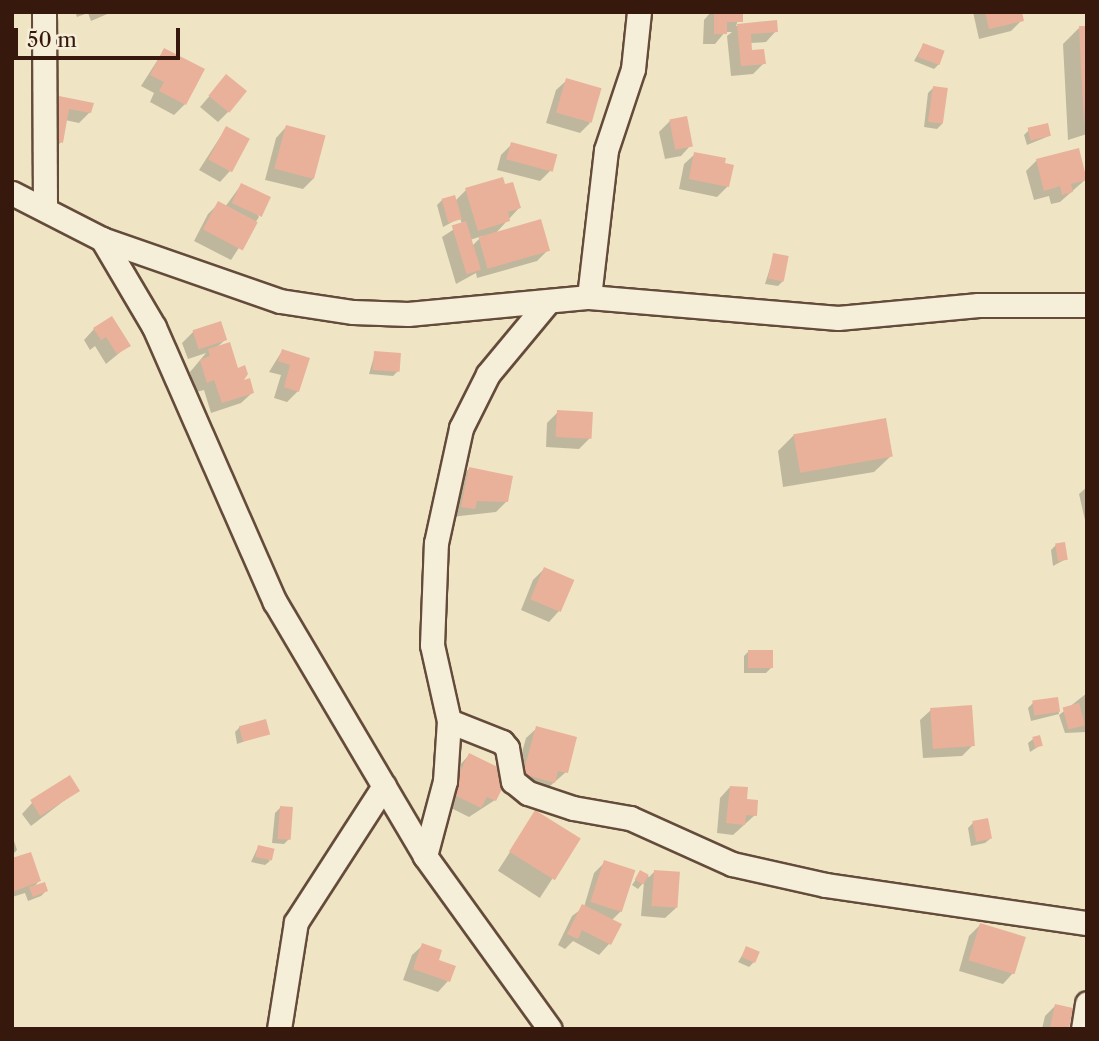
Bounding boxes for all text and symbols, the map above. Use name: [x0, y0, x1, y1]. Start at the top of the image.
scale bar: [18, 14, 184, 58]
text: 50 m: [27, 27, 77, 52]

